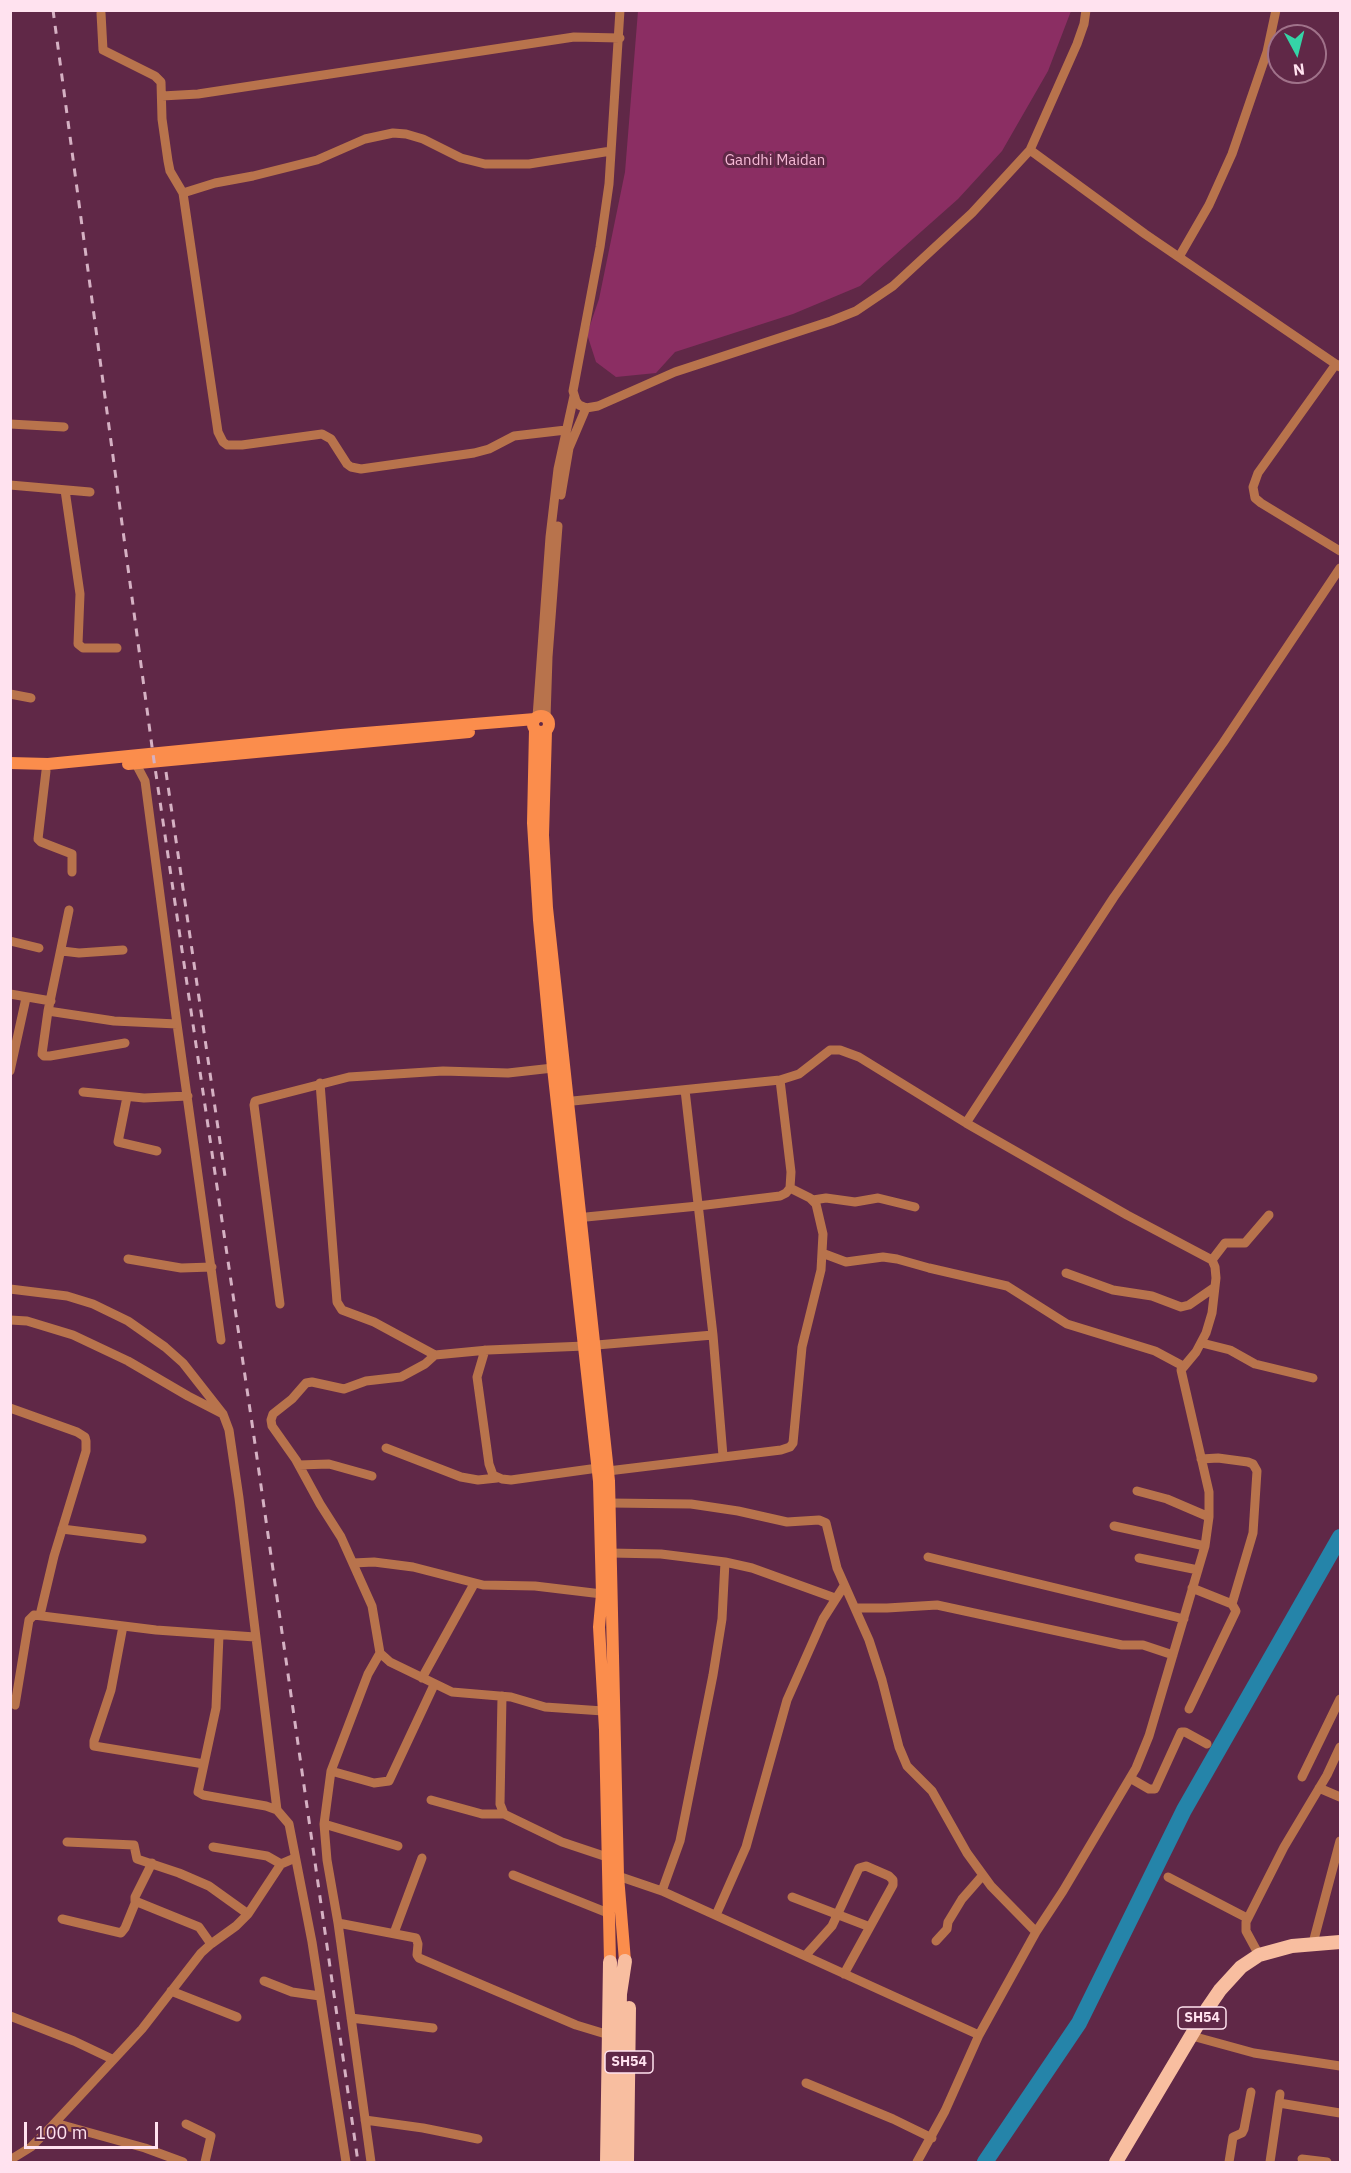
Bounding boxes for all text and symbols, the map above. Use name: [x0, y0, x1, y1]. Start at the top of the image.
north arrow: [1267, 24, 1327, 84]
text: N: [1292, 59, 1306, 81]
park label: Gandhi Maidan: [725, 152, 825, 170]
road number: SH54: [1178, 2007, 1226, 2029]
road number: SH54: [605, 2051, 653, 2073]
scale bar: [27, 2110, 160, 2148]
text: 100 m: [35, 2121, 87, 2144]

